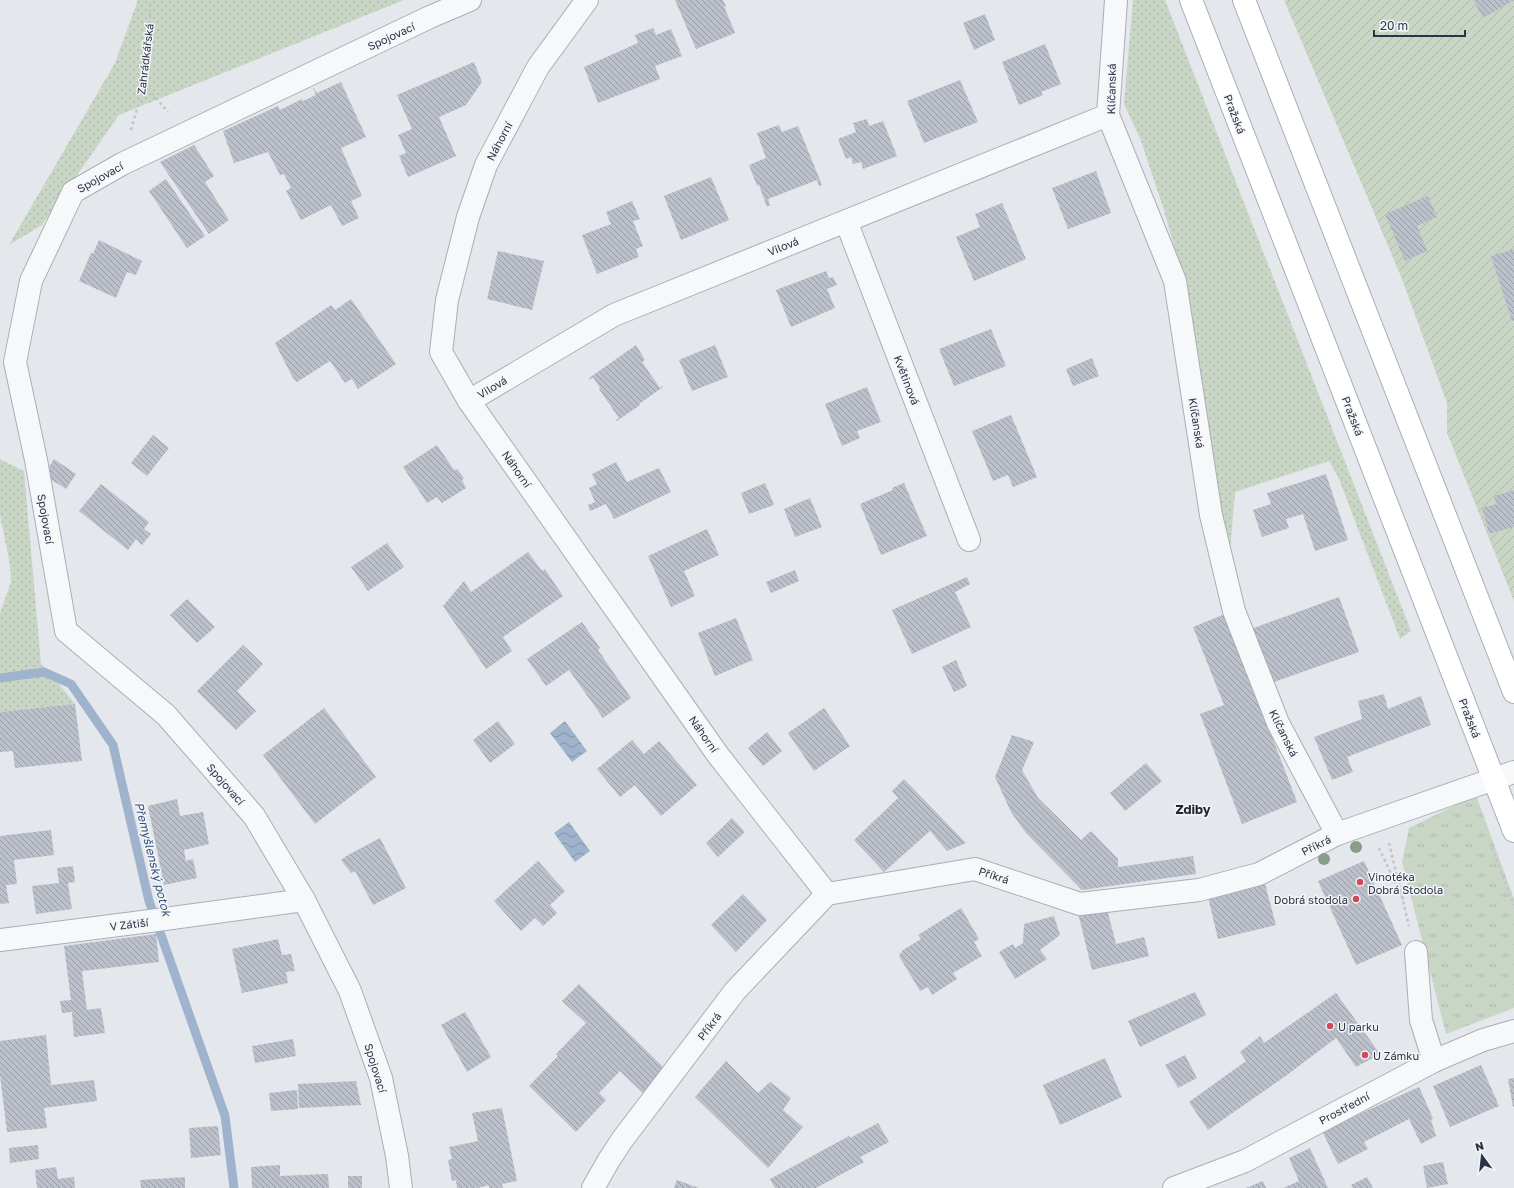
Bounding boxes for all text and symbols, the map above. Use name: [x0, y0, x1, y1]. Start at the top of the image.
scale bar: [1374, 12, 1465, 38]
text: 20 m: [1380, 18, 1408, 33]
street label: Spojovací: [365, 19, 418, 53]
street label: Zahrádkářská: [134, 23, 156, 95]
street label: Klíčanská: [1104, 63, 1118, 115]
street label: Pražská: [1222, 92, 1248, 136]
street label: Náhorní: [483, 119, 515, 163]
street label: Spojovací: [75, 159, 126, 195]
street label: Vilová: [766, 234, 800, 258]
street label: Květinová: [892, 353, 922, 407]
street label: Vilová: [475, 373, 509, 401]
street label: Pražská: [1340, 394, 1366, 438]
street label: Klíčanská: [1187, 397, 1207, 449]
street label: Náhorní: [500, 448, 535, 491]
street label: Spojovací: [35, 493, 57, 546]
street label: Pražská: [1457, 696, 1483, 740]
street label: Klíčanská: [1267, 707, 1301, 759]
street label: Náhorní: [687, 713, 722, 756]
street label: Spojovací: [204, 761, 248, 808]
water label: Přemyšlenský potok: [132, 800, 175, 919]
district label: Zdiby: [1175, 801, 1211, 817]
street label: Příkrá: [1299, 832, 1333, 858]
street label: Příkrá: [977, 864, 1011, 886]
place label: Vinotéka Dobrá Stodola: [1368, 870, 1443, 896]
marker: Vinotéka Dobrá Stodola: [1355, 877, 1365, 887]
place label: Dobrá stodola: [1274, 893, 1348, 906]
marker: Dobrá stodola: [1351, 894, 1361, 904]
street label: V Zátiší: [109, 915, 150, 933]
street label: Příkrá: [694, 1010, 724, 1042]
place label: U parku: [1338, 1020, 1379, 1033]
marker: U parku: [1325, 1021, 1335, 1031]
street label: Spojovací: [362, 1042, 390, 1095]
place label: U Zámku: [1373, 1049, 1419, 1062]
marker: U Zámku: [1360, 1050, 1370, 1060]
street label: Prostřední: [1317, 1089, 1372, 1127]
north arrow: [1462, 1136, 1502, 1176]
text: N: [1474, 1138, 1485, 1153]

